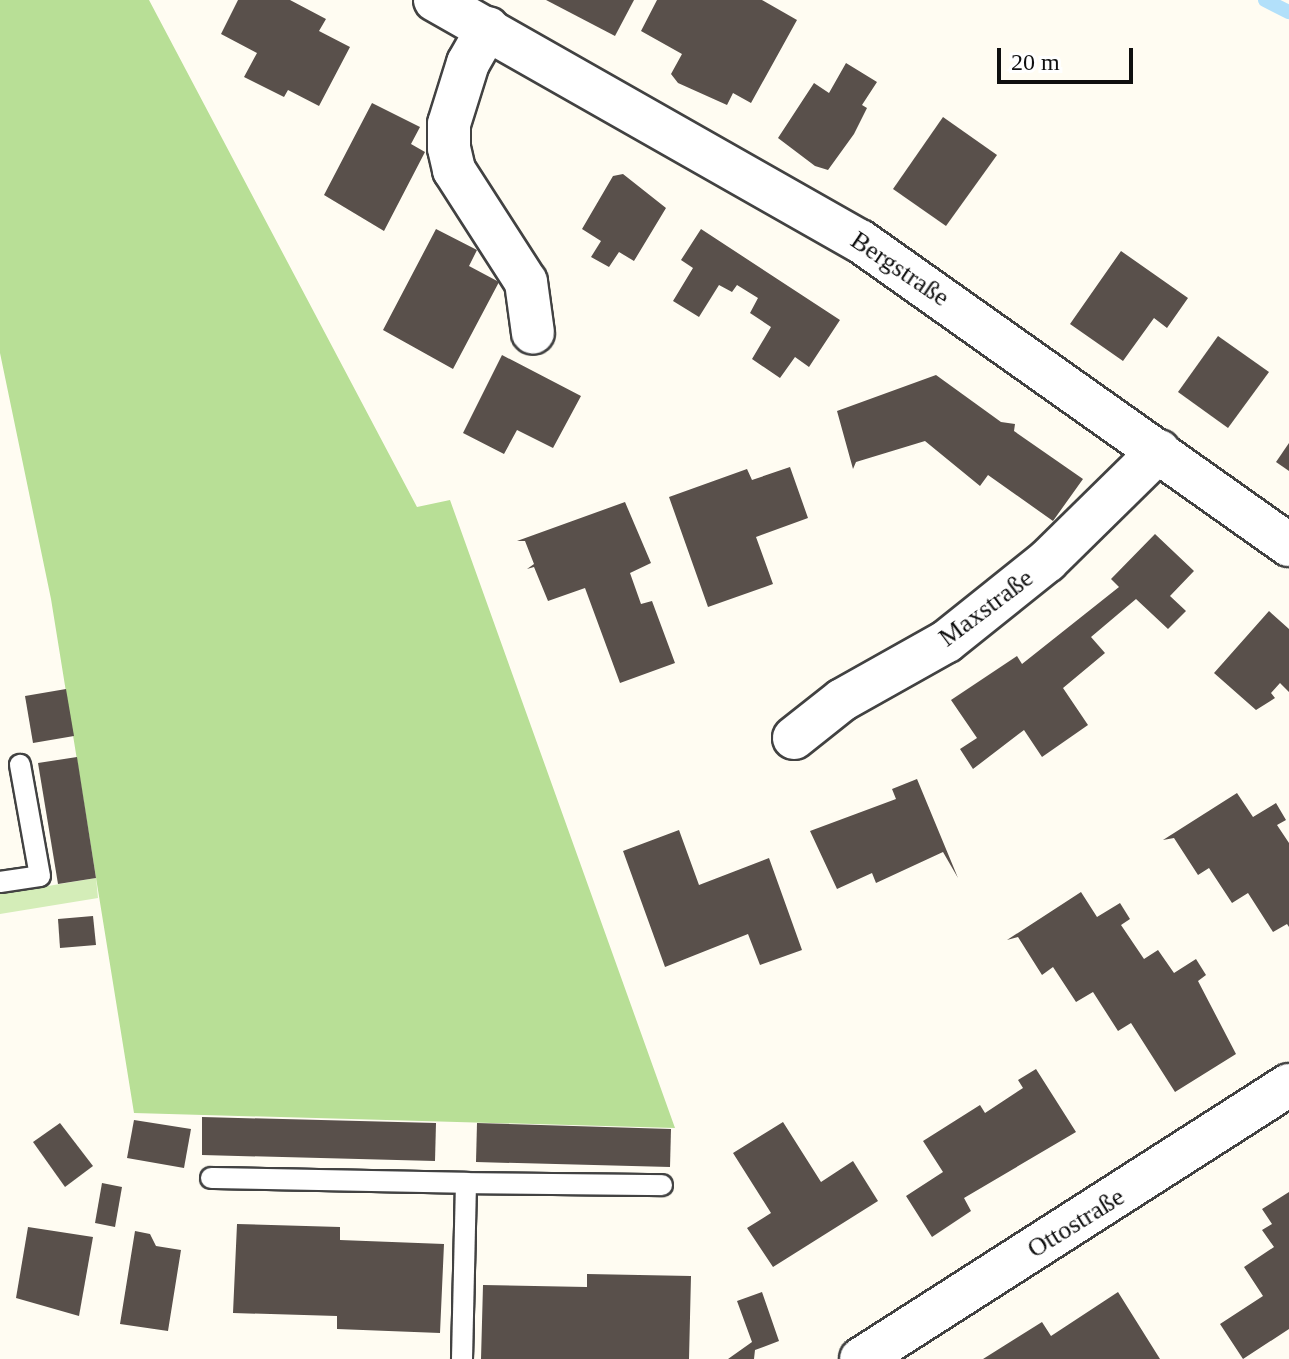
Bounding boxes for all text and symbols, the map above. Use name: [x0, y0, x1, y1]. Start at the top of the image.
scale bar: [1001, 32, 1137, 82]
text: 20 m: [1011, 49, 1060, 75]
street label: Bergstraße: [845, 225, 955, 313]
street label: Maxstraße: [933, 563, 1039, 653]
street label: Ottostraße: [1022, 1181, 1130, 1265]

